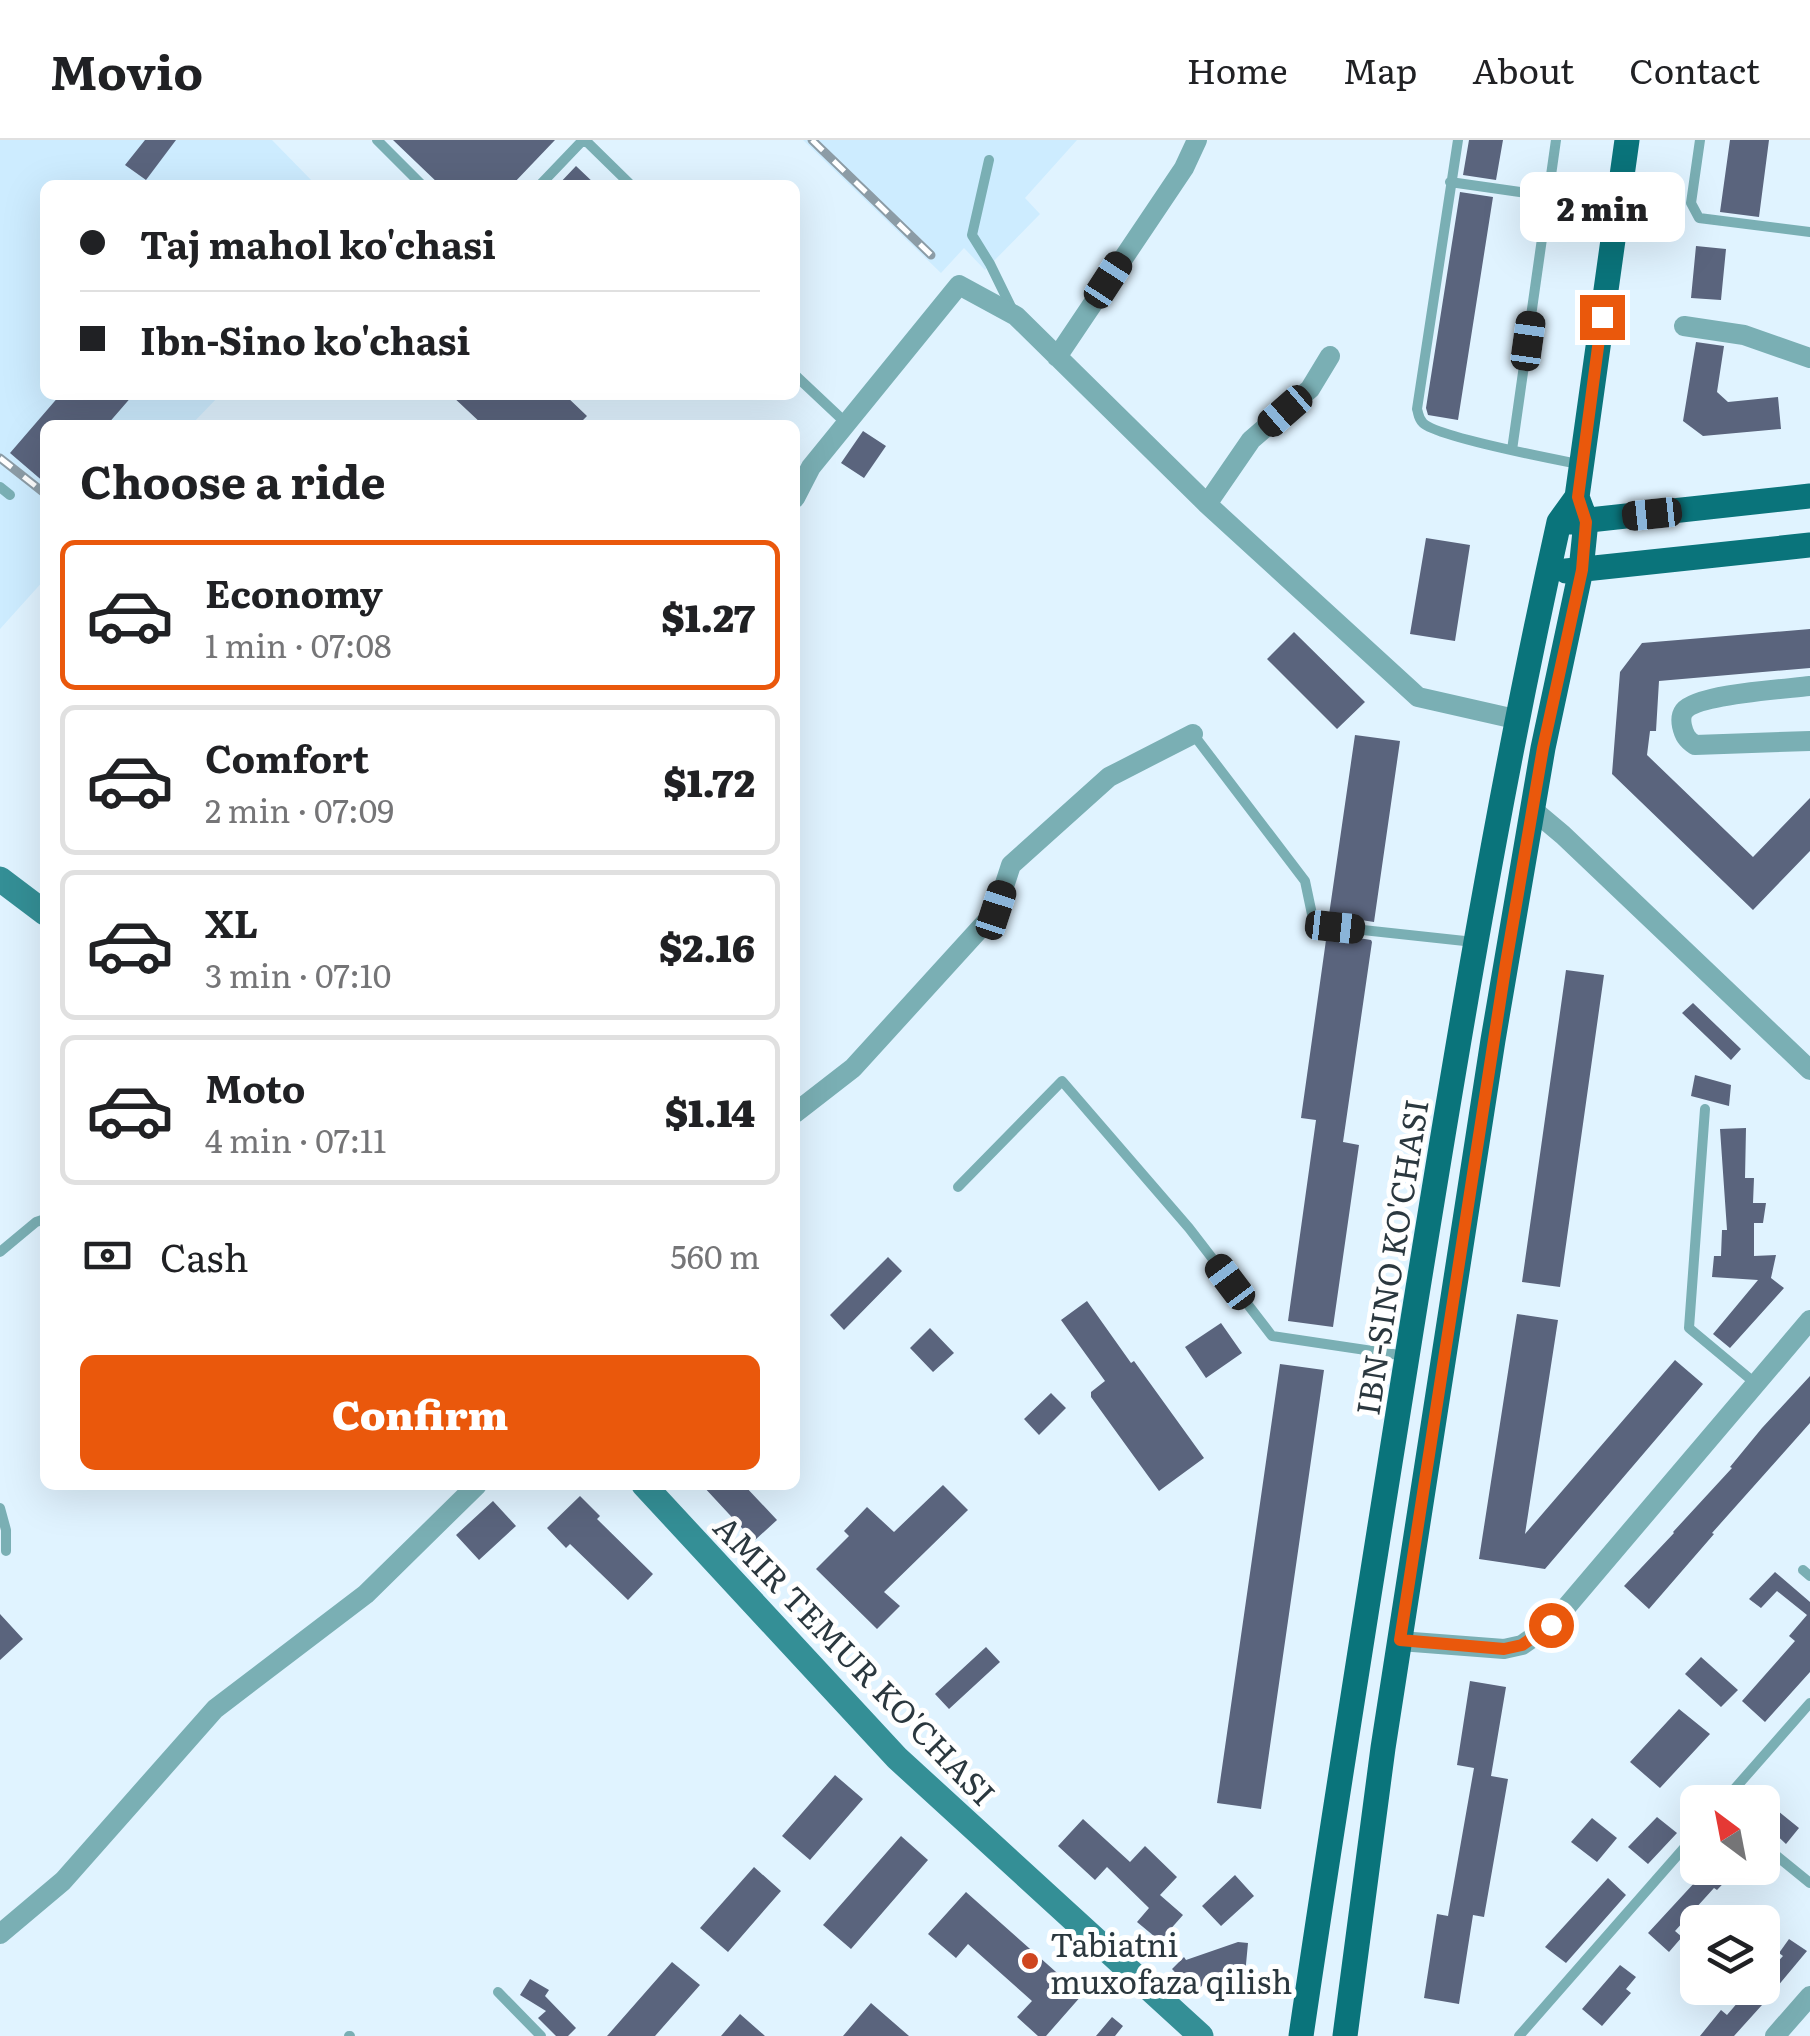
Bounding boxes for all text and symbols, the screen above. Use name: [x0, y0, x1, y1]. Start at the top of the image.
text: Movio: [50, 34, 203, 105]
text: Home: [1187, 43, 1288, 95]
text: Map: [1343, 43, 1417, 95]
text: About: [1472, 43, 1574, 95]
text: Contact: [1629, 43, 1760, 95]
callout: 2 min: [1520, 172, 1684, 242]
text: 2 min: [1557, 183, 1648, 231]
text: Taj mahol ko'chasi: [140, 214, 496, 271]
car: [1079, 247, 1137, 313]
route end: [1580, 295, 1625, 340]
car: [1509, 309, 1547, 373]
text: Ibn-Sino ko'chasi: [140, 310, 470, 367]
car: [1253, 380, 1317, 442]
text: Choose a ride: [80, 446, 386, 513]
car: [1621, 496, 1683, 532]
text: Economy: [205, 563, 383, 620]
icon: car: [85, 570, 175, 660]
text: $1.27: [661, 587, 755, 644]
text: 1 min · 07:08: [205, 620, 392, 668]
text: Comfort: [205, 728, 369, 785]
icon: car: [85, 735, 175, 825]
text: $1.72: [663, 752, 755, 809]
text: 2 min · 07:09: [205, 785, 394, 833]
car: [972, 877, 1020, 943]
text: XL: [205, 893, 258, 950]
icon: car: [85, 900, 175, 990]
car: [1304, 909, 1366, 945]
text: $2.16: [659, 917, 755, 974]
text: 3 min · 07:10: [205, 950, 391, 998]
text: Moto: [205, 1058, 305, 1115]
icon: car: [85, 1065, 175, 1155]
text: $1.14: [665, 1082, 755, 1139]
street label: IBN-SINO KO'CHASI: [1341, 1096, 1439, 1418]
text: 4 min · 07:11: [205, 1115, 386, 1163]
text: Cash: [160, 1227, 249, 1284]
icon: cash: [80, 1228, 135, 1283]
text: 560 m: [671, 1231, 760, 1279]
car: [1200, 1249, 1260, 1315]
button: Confirm: [80, 1355, 760, 1470]
street label: AMIR TEMUR KO'CHASI: [704, 1503, 1008, 1815]
route start: [1529, 1603, 1574, 1648]
north arrow: [1680, 1785, 1780, 1885]
map controls: [1680, 1785, 1780, 2005]
button: layers: [1680, 1905, 1780, 2005]
place label: Tabiatni muxofaza qilish: [1050, 1919, 1292, 2004]
marker: Tabiatni muxofaza qilish: [1019, 1950, 1041, 1972]

